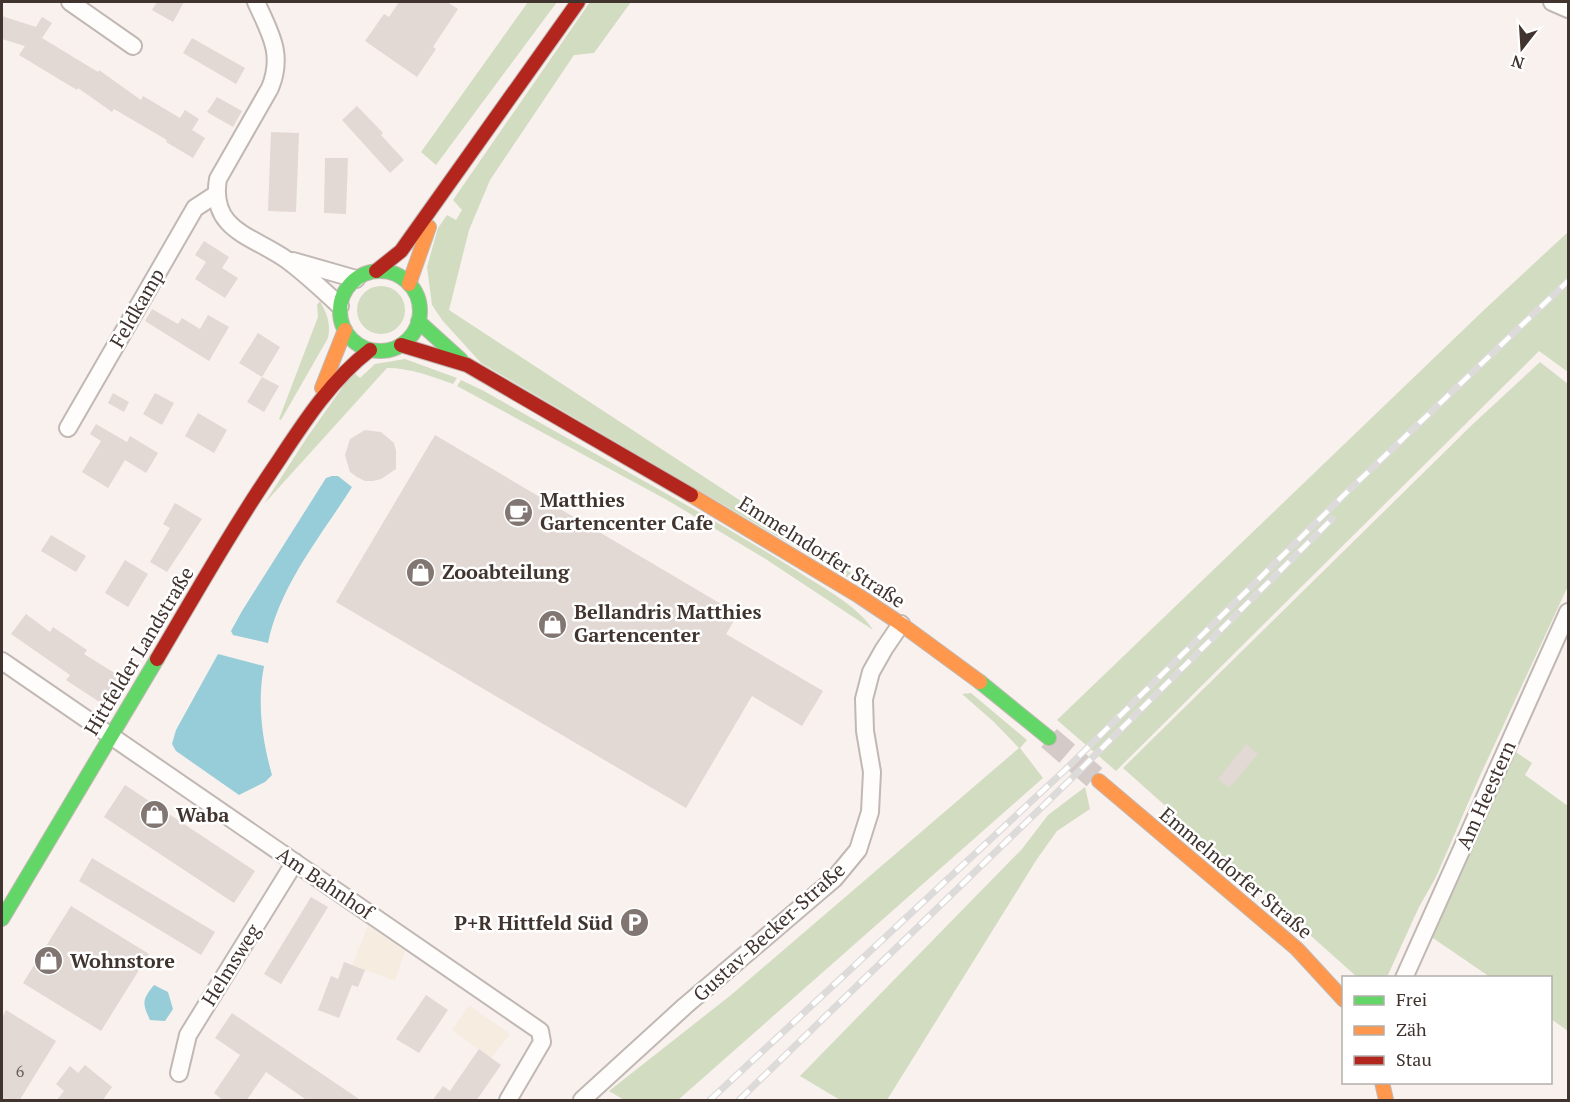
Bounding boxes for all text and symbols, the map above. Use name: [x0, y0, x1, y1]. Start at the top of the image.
north arrow: [1492, 18, 1552, 78]
text: N: [1509, 50, 1527, 75]
street label: Feldkamp: [103, 263, 170, 352]
place label: Matthies Gartencenter Cafe: [540, 486, 714, 536]
street label: Emmelndorfer Straße: [734, 489, 911, 614]
cafe icon: Matthies Gartencenter Cafe: [503, 496, 535, 528]
shop icon: Zooabteilung: [405, 556, 437, 588]
place label: Zooabteilung: [442, 558, 570, 585]
street label: Hittfelder Landstraße: [77, 561, 200, 740]
place label: Bellandris Matthies Gartencenter: [574, 598, 761, 648]
shop icon: Bellandris Matthies Gartencenter: [537, 608, 569, 640]
street label: Am Heestern: [1450, 736, 1522, 853]
shop icon: Waba: [139, 799, 171, 831]
place label: Waba: [176, 801, 229, 828]
street label: Emmelndorfer Straße: [1154, 801, 1318, 945]
street label: Am Bahnhof: [272, 840, 380, 926]
street label: Gustav-Becker-Straße: [687, 856, 850, 1007]
parking icon: P+R Hittfeld Süd: [618, 907, 650, 939]
place label: P+R Hittfeld Süd: [454, 909, 613, 936]
street label: Helmsweg: [195, 918, 267, 1011]
shop icon: Wohnstore: [33, 945, 65, 977]
place label: Wohnstore: [70, 947, 175, 974]
legend: [1342, 976, 1552, 1084]
text: Frei: [1396, 987, 1427, 1011]
text: Zäh: [1396, 1017, 1427, 1041]
text: Stau: [1396, 1047, 1432, 1071]
house number: 6: [16, 1060, 25, 1082]

